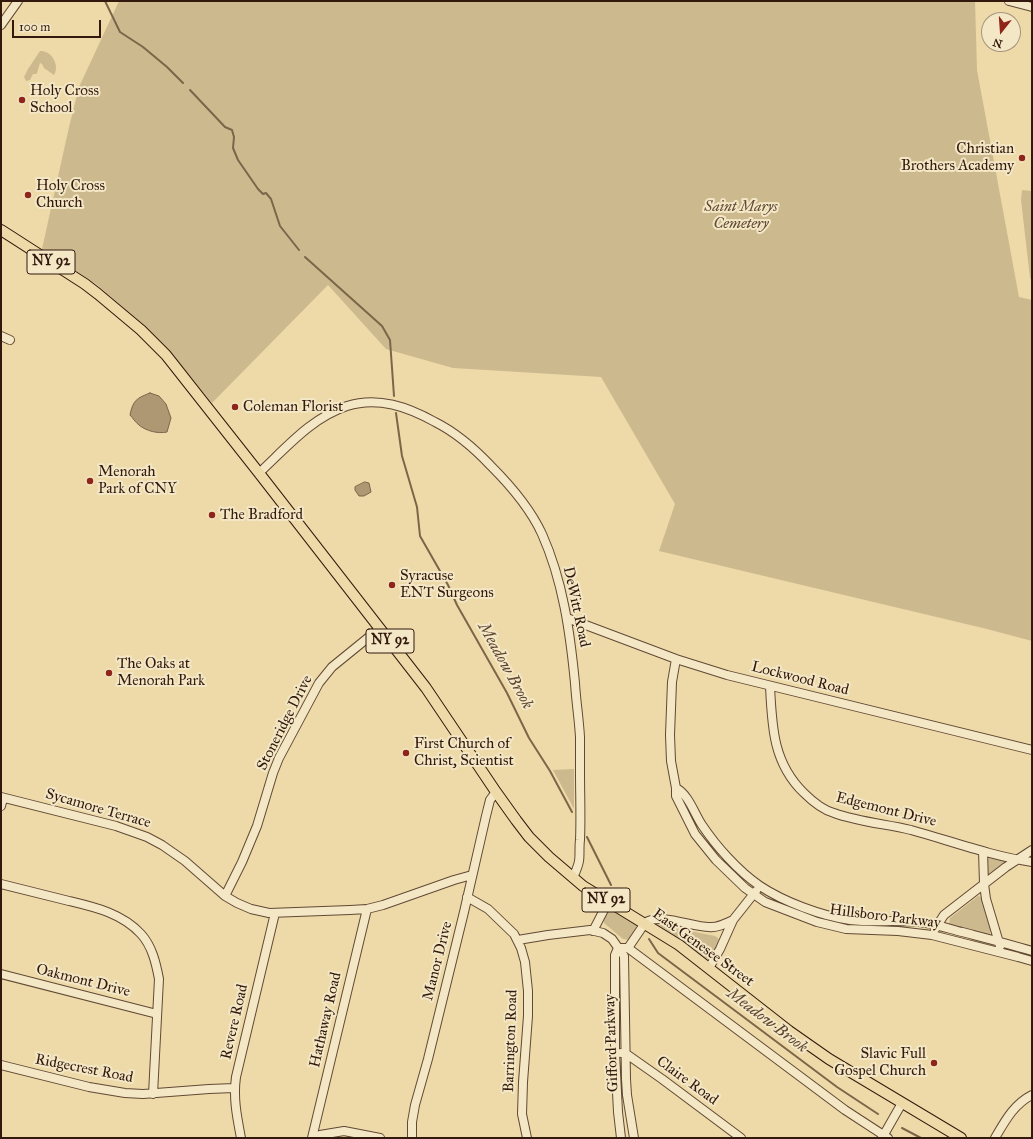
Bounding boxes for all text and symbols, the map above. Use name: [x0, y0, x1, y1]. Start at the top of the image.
scale bar: [14, 12, 103, 38]
north arrow: [981, 12, 1021, 52]
text: 100 m: [19, 20, 50, 34]
text: N: [991, 35, 1004, 51]
place label: Holy Cross School: [30, 82, 99, 117]
marker: Holy Cross School: [17, 95, 27, 105]
place label: Christian Brothers Academy: [901, 140, 1014, 175]
marker: Christian Brothers Academy: [1017, 153, 1027, 163]
place label: Holy Cross Church: [36, 177, 105, 212]
marker: Holy Cross Church: [23, 190, 33, 200]
park label: Saint Marys Cemetery: [704, 198, 778, 233]
road number: NY 92: [27, 250, 75, 274]
place label: Coleman Florist: [243, 398, 343, 416]
marker: Coleman Florist: [230, 402, 240, 412]
place label: Menorah Park of CNY: [98, 463, 177, 498]
marker: Menorah Park of CNY: [85, 476, 95, 486]
place label: The Bradford: [220, 506, 303, 524]
marker: The Bradford: [207, 510, 217, 520]
street label: DeWitt Road: [559, 565, 593, 649]
place label: Syracuse ENT Surgeons: [400, 567, 494, 602]
marker: Syracuse ENT Surgeons: [387, 580, 397, 590]
water label: Meadow Brook: [473, 619, 537, 713]
road number: NY 92: [366, 629, 414, 653]
place label: The Oaks at Menorah Park: [117, 655, 205, 690]
street label: Lockwood Road: [749, 658, 851, 700]
marker: The Oaks at Menorah Park: [104, 668, 114, 678]
street label: Stoneridge Drive: [253, 672, 317, 774]
place label: First Church of Christ, Scientist: [414, 735, 514, 770]
marker: First Church of Christ, Scientist: [401, 748, 411, 758]
street label: Sycamore Terrace: [43, 785, 153, 833]
street label: Edgemont Drive: [834, 789, 938, 831]
road number: NY 92: [582, 888, 630, 912]
street label: Hillsboro Parkway: [828, 901, 942, 933]
street label: East Genesee Street: [649, 905, 757, 991]
street label: Manor Drive: [419, 919, 457, 1003]
street label: Oakmont Drive: [34, 961, 132, 1001]
street label: Hathaway Road: [306, 971, 346, 1069]
street label: Revere Road: [218, 983, 252, 1061]
water label: Meadow Brook: [723, 984, 811, 1058]
street label: Barrington Road: [500, 989, 522, 1093]
street label: Gifford Parkway: [601, 994, 623, 1092]
place label: Slavic Full Gospel Church: [834, 1045, 926, 1080]
street label: Ridgecrest Road: [33, 1051, 135, 1087]
street label: Claire Road: [653, 1053, 721, 1109]
marker: Slavic Full Gospel Church: [929, 1058, 939, 1068]

